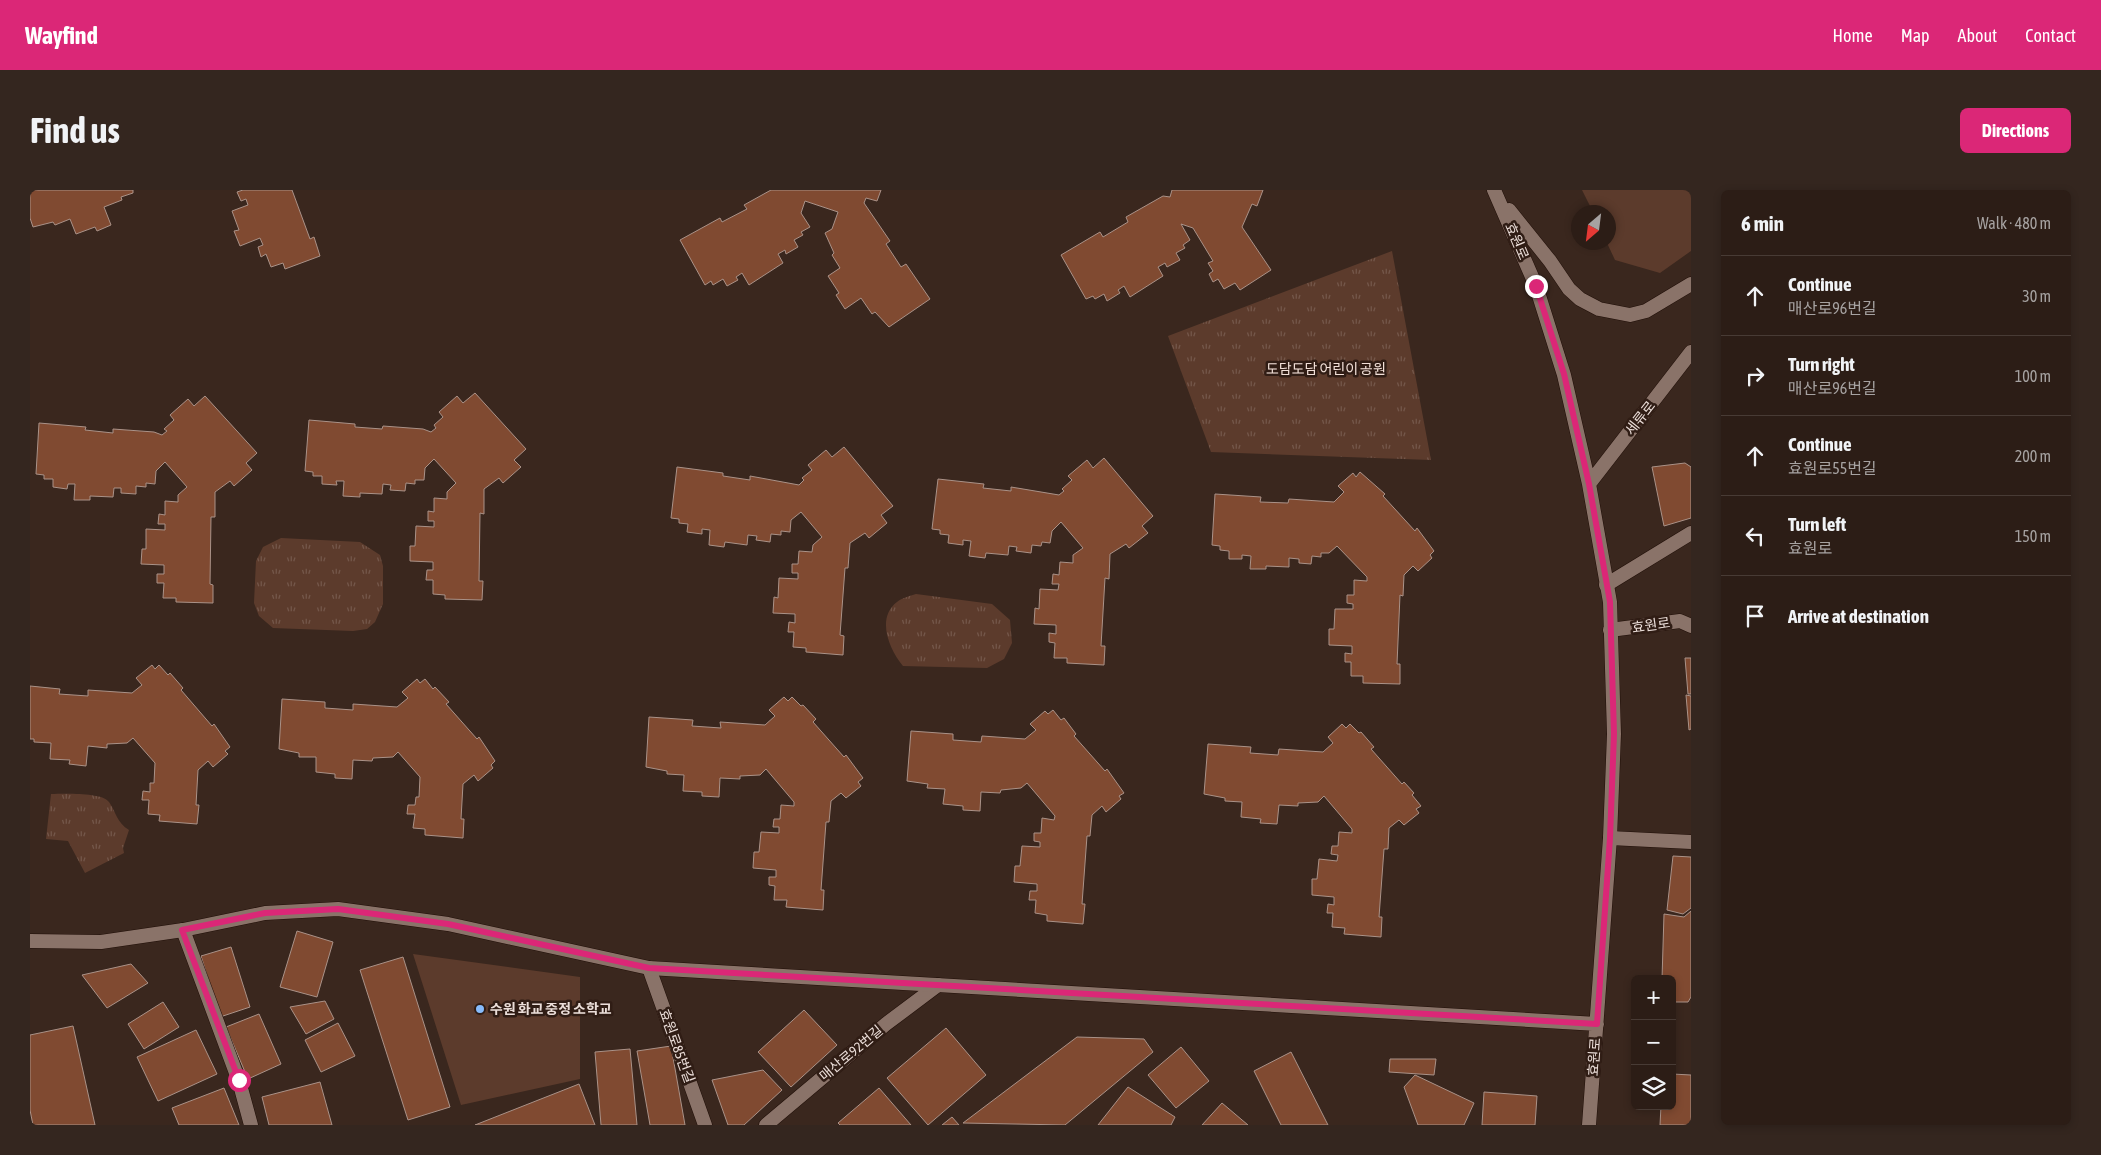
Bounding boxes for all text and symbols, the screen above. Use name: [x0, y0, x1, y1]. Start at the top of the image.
text: Wayfind: [25, 22, 98, 49]
text: Home: [1833, 25, 1873, 46]
text: Map: [1901, 25, 1930, 46]
text: About: [1958, 25, 1997, 46]
text: Contact: [2025, 25, 2076, 46]
button: Directions: [1960, 108, 2071, 153]
text: Find us: [30, 110, 120, 150]
north arrow: [1571, 205, 1616, 250]
text: 6 min: [1741, 211, 1784, 235]
text: Walk · 480 m: [1977, 214, 2051, 232]
street label: 효원로: [1502, 220, 1532, 262]
text: Continue: [1788, 273, 1852, 295]
route end: [1525, 275, 1548, 298]
icon: ahead: [1741, 282, 1769, 310]
text: 30 m: [2022, 287, 2051, 305]
text: 매산로96번길: [1788, 299, 1877, 317]
text: Turn right: [1788, 353, 1855, 375]
park label: 도담도담 어린이 공원: [1266, 361, 1386, 377]
icon: right: [1741, 362, 1769, 390]
text: 100 m: [2015, 367, 2051, 385]
text: 매산로96번길: [1788, 379, 1877, 397]
street label: 세류로: [1622, 398, 1658, 438]
text: Continue: [1788, 433, 1852, 455]
icon: ahead: [1741, 442, 1769, 470]
text: 200 m: [2015, 447, 2051, 465]
text: 효원로55번길: [1788, 459, 1877, 477]
text: Turn left: [1788, 513, 1846, 535]
icon: left: [1741, 522, 1769, 550]
text: 150 m: [2015, 527, 2051, 545]
text: 효원로: [1788, 539, 1832, 557]
icon: arrive: [1741, 602, 1769, 630]
text: Arrive at destination: [1788, 605, 1929, 627]
street label: 효원로: [1631, 614, 1671, 636]
map controls: [1631, 975, 1676, 1110]
button: +: [1631, 975, 1676, 1020]
place label: 수원 화교 중정 소학교: [490, 1001, 612, 1017]
marker: 수원 화교 중정 소학교: [474, 1003, 486, 1015]
street label: 효원로85번길: [656, 1007, 698, 1085]
button: −: [1631, 1020, 1676, 1065]
street label: 매산로92번길: [816, 1022, 886, 1084]
street label: 효원로: [1585, 1037, 1603, 1077]
button: layers: [1631, 1065, 1676, 1110]
route start: [228, 1069, 251, 1092]

